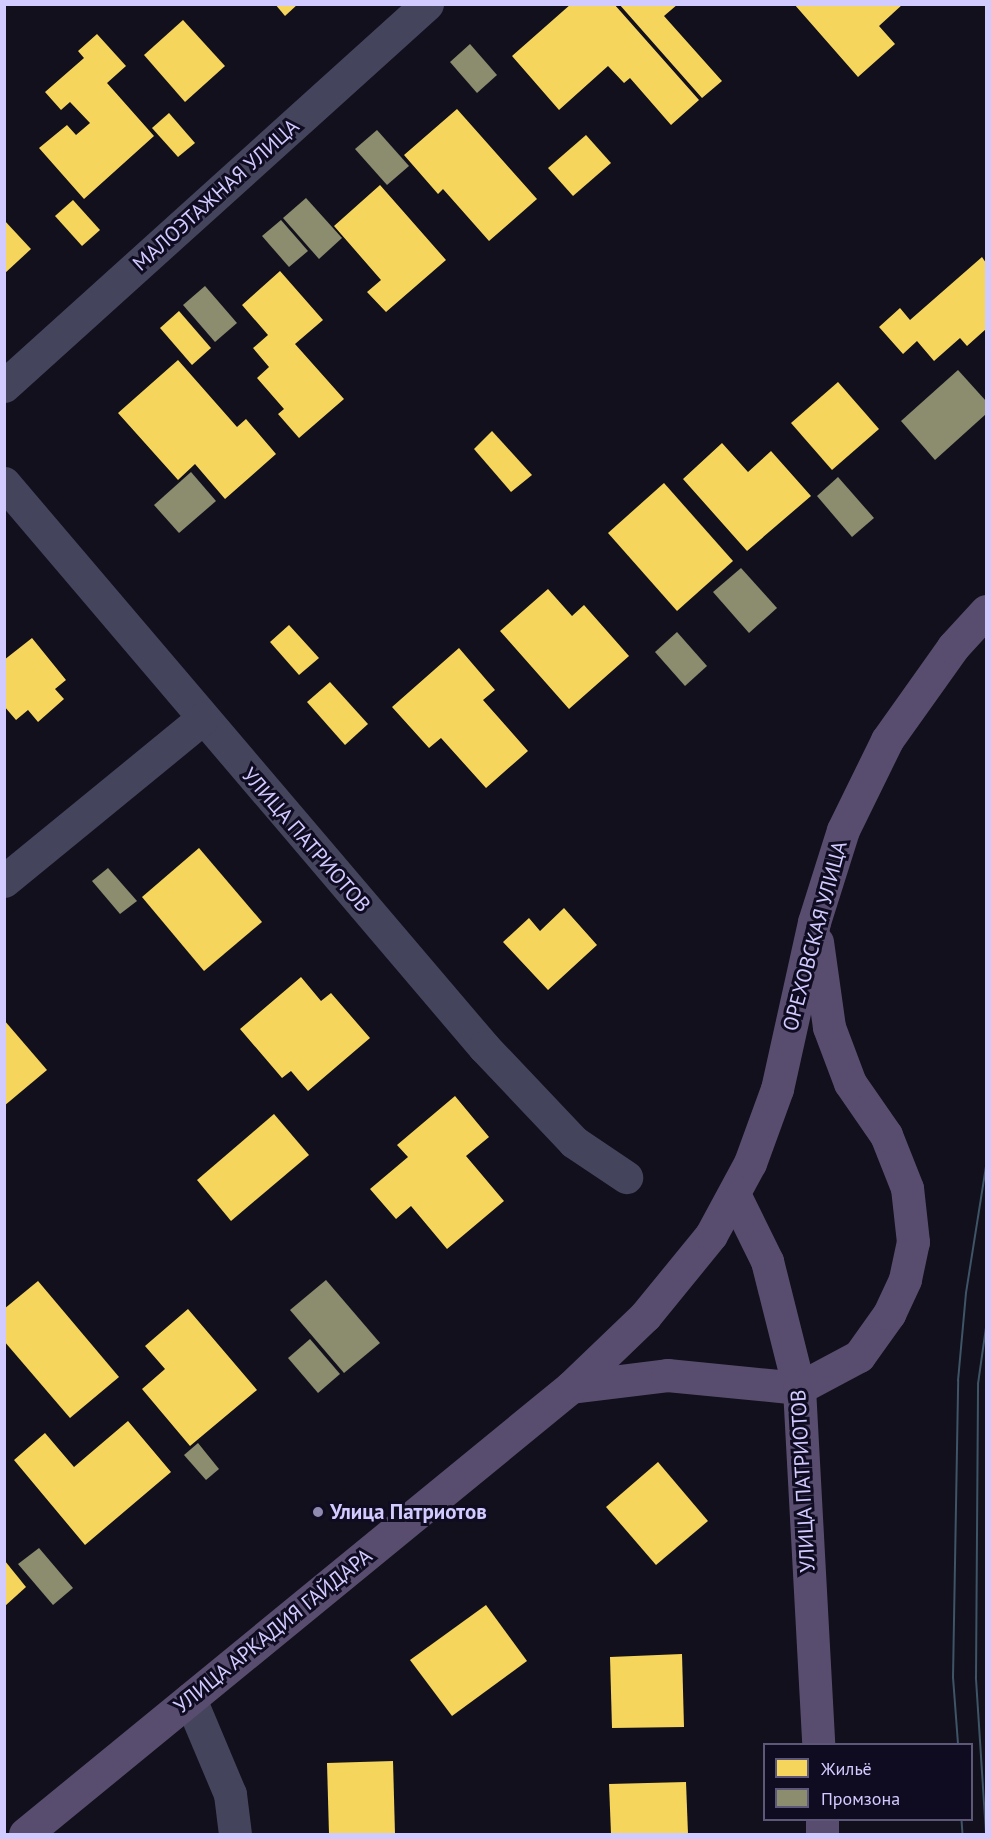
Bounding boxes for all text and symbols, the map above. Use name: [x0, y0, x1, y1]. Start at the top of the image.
street label: МАЛОЭТАЖНАЯ УЛИЦА: [128, 114, 304, 276]
street label: УЛИЦА ПАТРИОТОВ: [236, 762, 376, 918]
street label: ОРЕХОВСКАЯ УЛИЦА: [777, 838, 853, 1034]
street label: УЛИЦА ПАТРИОТОВ: [786, 1389, 820, 1573]
place label: Улица Патриотов: [330, 1499, 487, 1525]
marker: Улица Патриотов: [311, 1505, 325, 1519]
street label: УЛИЦА АРКАДИЯ ГАЙДАРА: [168, 1543, 378, 1719]
legend: [763, 1743, 973, 1821]
text: Жильё: [821, 1757, 872, 1780]
text: Промзона: [821, 1787, 900, 1810]

